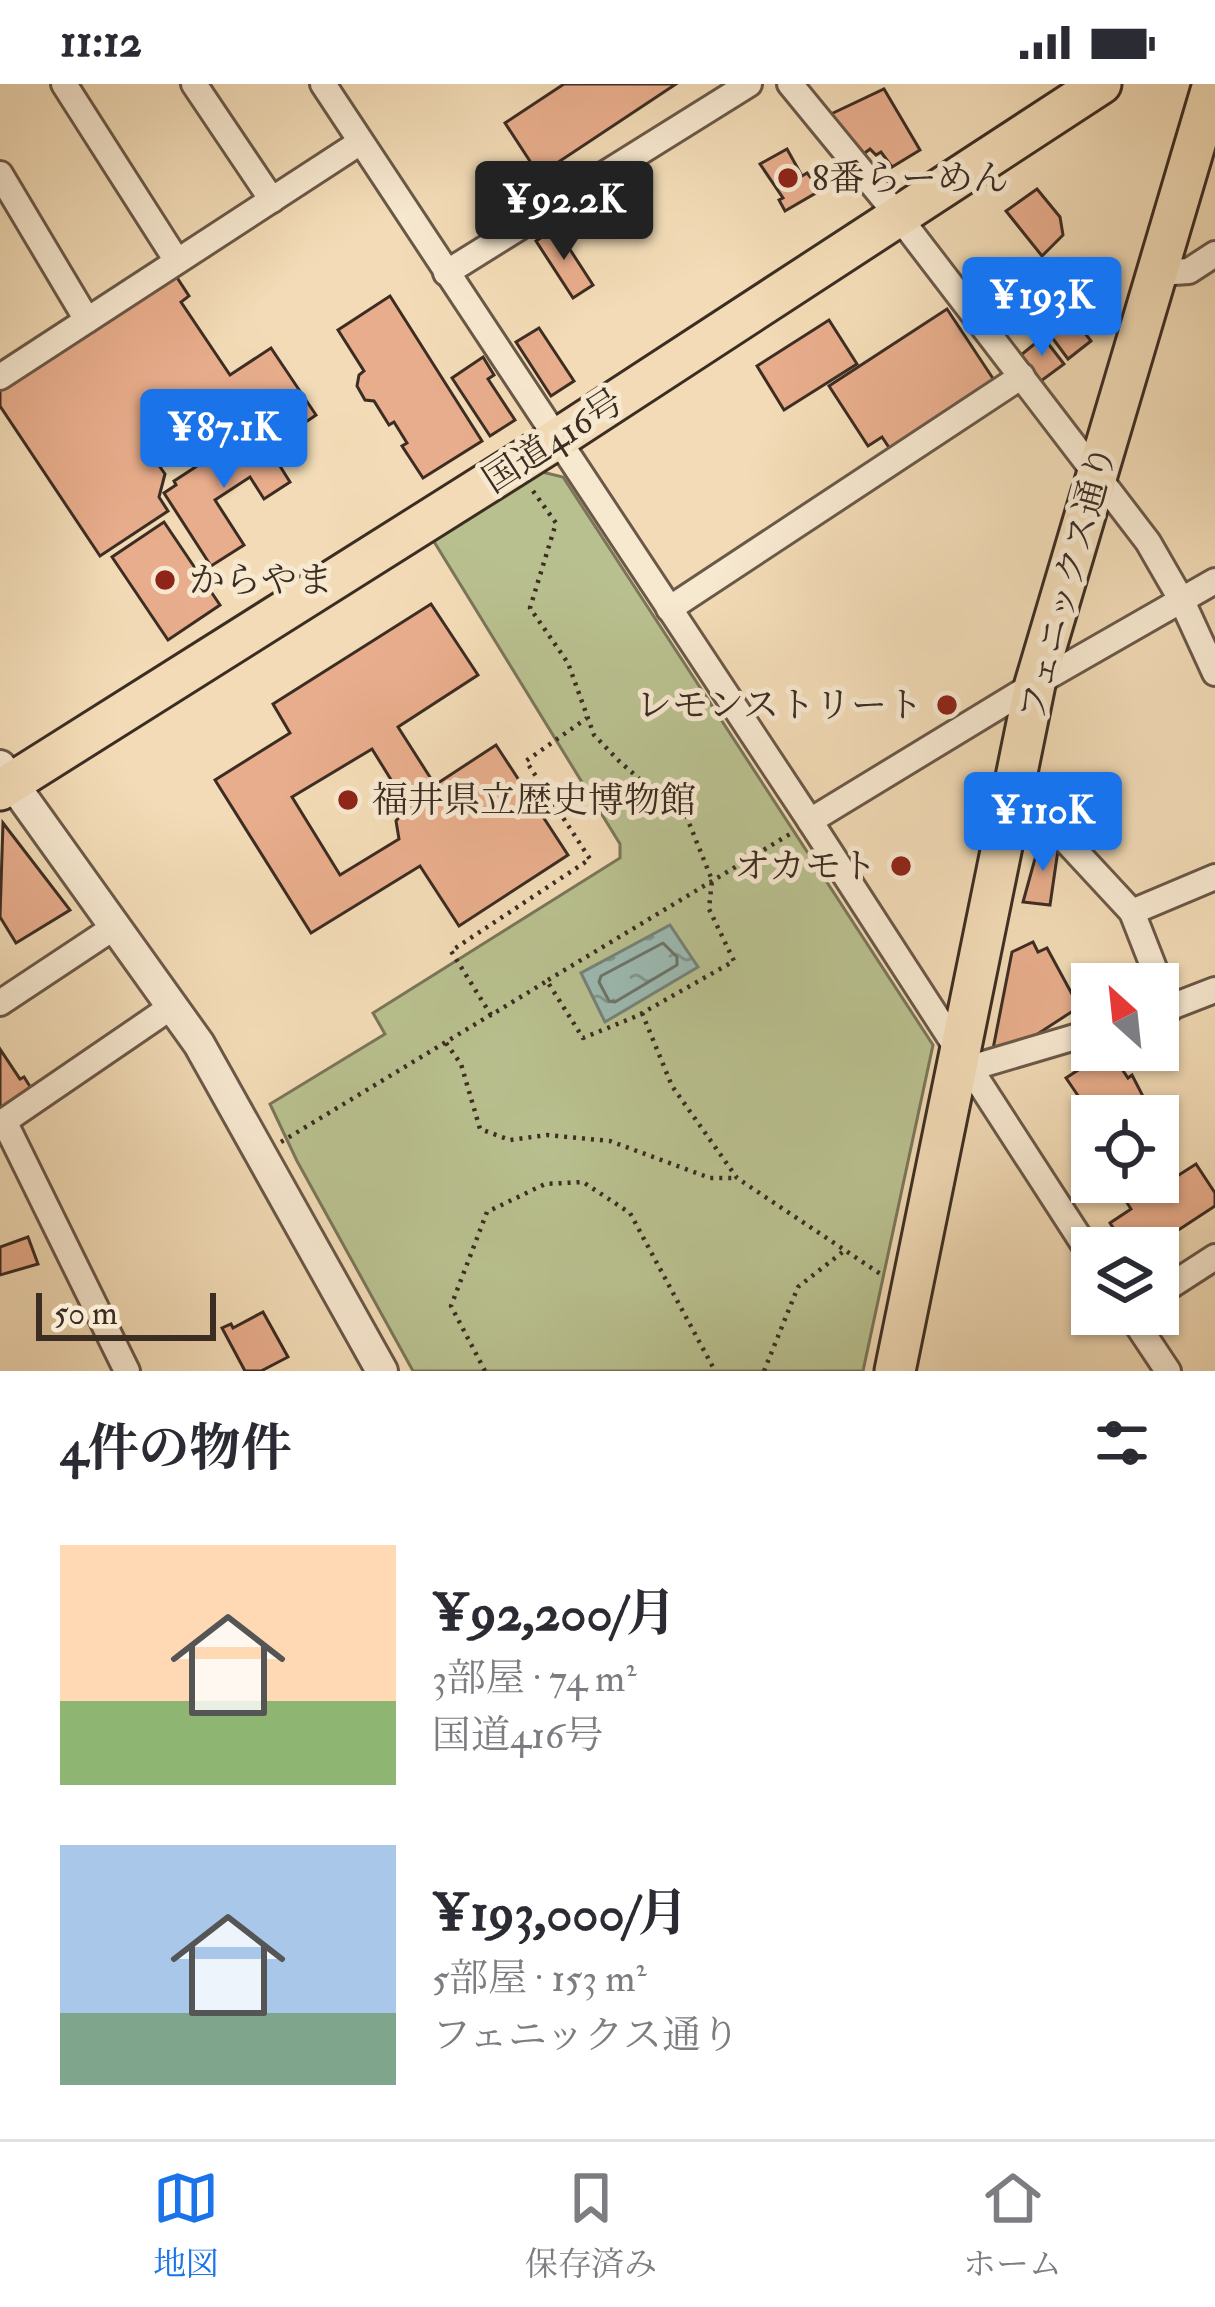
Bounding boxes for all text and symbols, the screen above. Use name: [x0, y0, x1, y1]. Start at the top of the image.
text: 11:12: [60, 14, 142, 70]
place label: 8番らーめん: [812, 156, 1009, 201]
pin: ¥92.2K: [466, 161, 662, 263]
marker: 8番らーめん: [775, 165, 801, 191]
text: ¥92.2K: [502, 175, 626, 224]
pin: ¥193K: [958, 257, 1126, 359]
text: ¥193K: [989, 271, 1095, 320]
street label: 国道416号: [474, 379, 632, 503]
pin: ¥87.1K: [126, 389, 322, 491]
text: ¥87.1K: [167, 403, 281, 452]
street label: フェニックス通り: [1009, 440, 1127, 726]
place label: からやま: [189, 558, 333, 603]
marker: からやま: [152, 567, 178, 593]
place label: レモンストリート: [636, 683, 923, 728]
marker: レモンストリート: [934, 692, 960, 718]
pin: ¥110K: [959, 772, 1127, 874]
place label: 福井県立歴史博物館: [372, 778, 696, 823]
text: ¥110K: [991, 786, 1095, 835]
marker: 福井県立歴史博物館: [335, 787, 361, 813]
place label: オカモト: [734, 844, 877, 889]
marker: オカモト: [888, 853, 914, 879]
north arrow: [1071, 963, 1179, 1071]
map controls: [1071, 963, 1179, 1335]
button: locate: [1071, 1095, 1179, 1203]
button: layers: [1071, 1227, 1179, 1335]
scale bar: [36, 1287, 216, 1340]
text: 50 m: [54, 1293, 118, 1334]
icon: filters: [1089, 1410, 1155, 1476]
text: 4件の物件: [60, 1417, 292, 1481]
text: ¥92,200/月: [432, 1582, 677, 1646]
icon: home: [156, 1593, 300, 1737]
text: 3部屋 · 74 m²: [432, 1654, 636, 1703]
text: 国道416号: [432, 1711, 603, 1760]
text: ¥193,000/月: [432, 1882, 689, 1946]
icon: home: [156, 1893, 300, 2037]
text: 5部屋 · 153 m²: [432, 1954, 647, 2003]
text: フェニックス通り: [432, 2011, 740, 2060]
tab: 地図: [153, 2165, 219, 2285]
tab: 保存済み: [525, 2165, 657, 2285]
tab: ホーム: [963, 2165, 1062, 2285]

